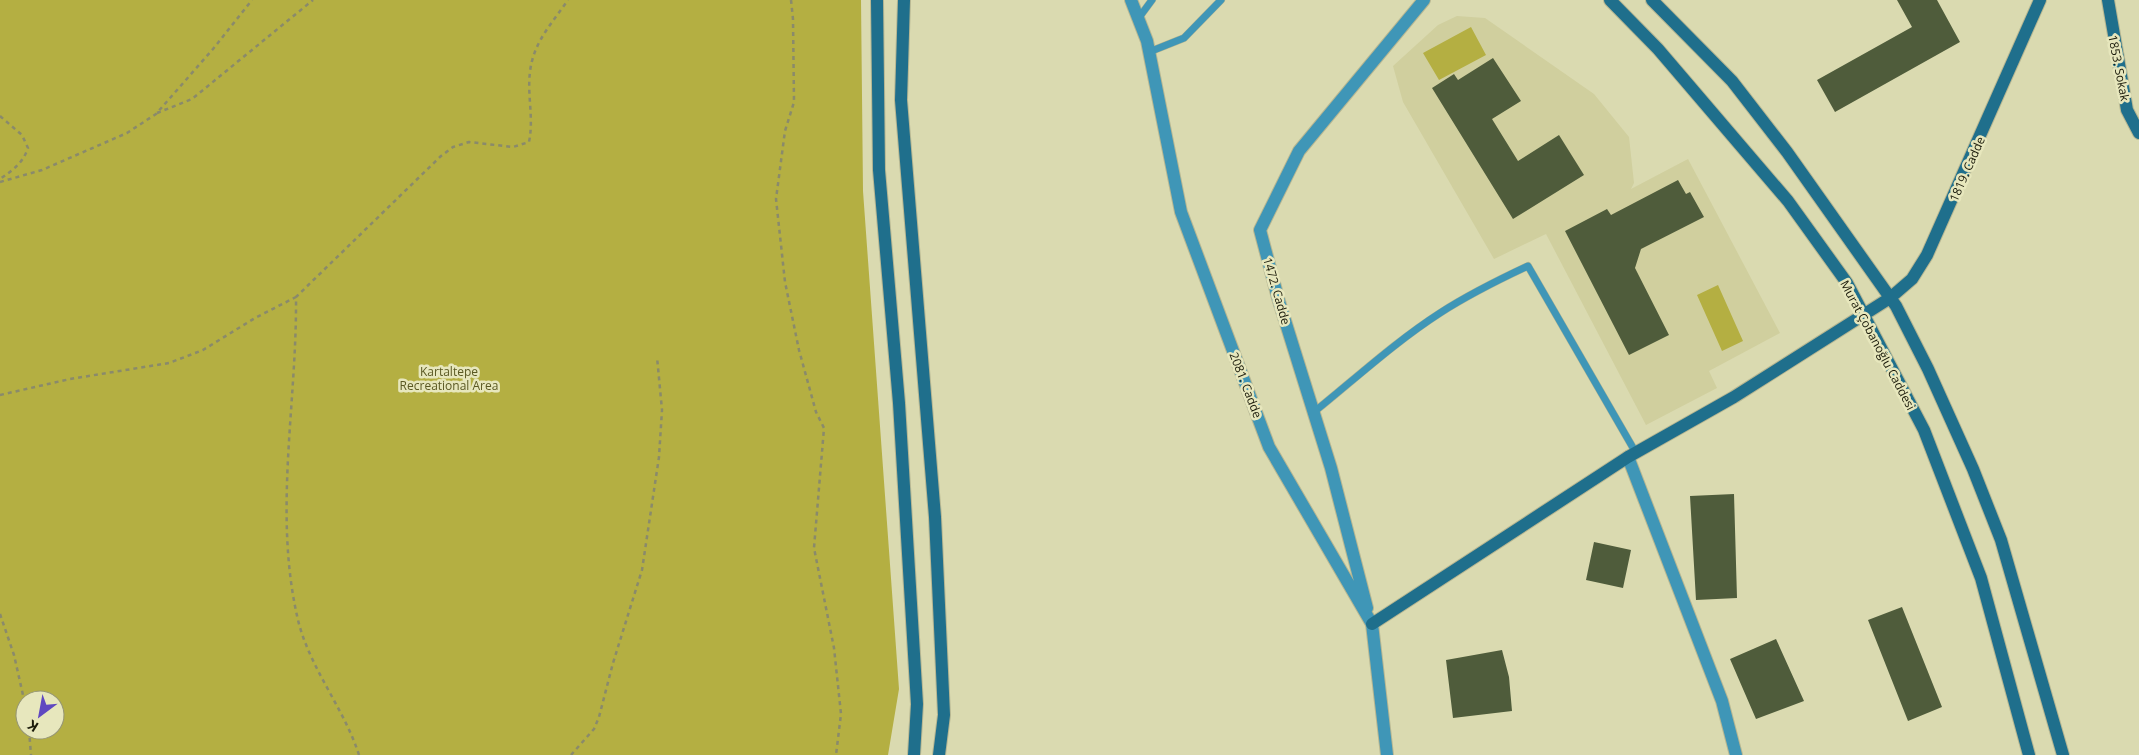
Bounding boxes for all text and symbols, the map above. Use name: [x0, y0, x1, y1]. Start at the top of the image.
street label: 1853. Sokak: [2104, 34, 2134, 103]
street label: 1819. Cadde: [1945, 134, 1989, 204]
street label: 1472. Cadde: [1259, 255, 1295, 327]
street label: Murat Çobanoğlu Caddesi: [1836, 277, 1920, 413]
street label: 2081. Cadde: [1226, 350, 1266, 421]
park label: Kartaltepe Recreational Area: [400, 363, 498, 394]
north arrow: [15, 690, 65, 740]
text: K: [23, 716, 42, 737]

